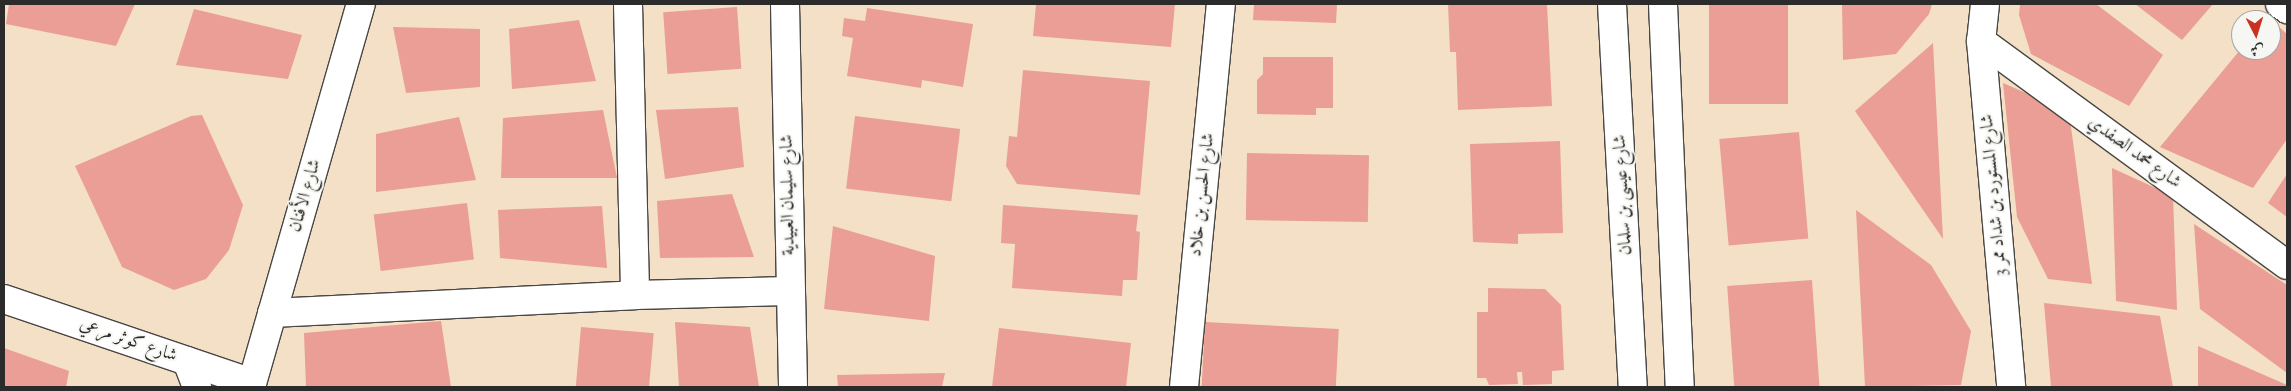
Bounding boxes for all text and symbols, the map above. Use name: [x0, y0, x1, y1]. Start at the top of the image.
north arrow: [2231, 10, 2281, 60]
text: ش: [2249, 38, 2265, 60]
street label: شارع محمد الصفدي: [2083, 112, 2185, 194]
street label: شارع المستورد بن شداد ممر 3: [1977, 113, 2013, 277]
street label: شارع الحسن بن خلاد: [1186, 132, 1220, 258]
street label: شارع سليمان العبيدية: [777, 134, 801, 256]
street label: شارع عيسى بن سلمان: [1610, 134, 1638, 256]
street label: شارع الأفنان: [285, 157, 327, 235]
street label: شارع كوثر مرعي: [76, 314, 180, 368]

